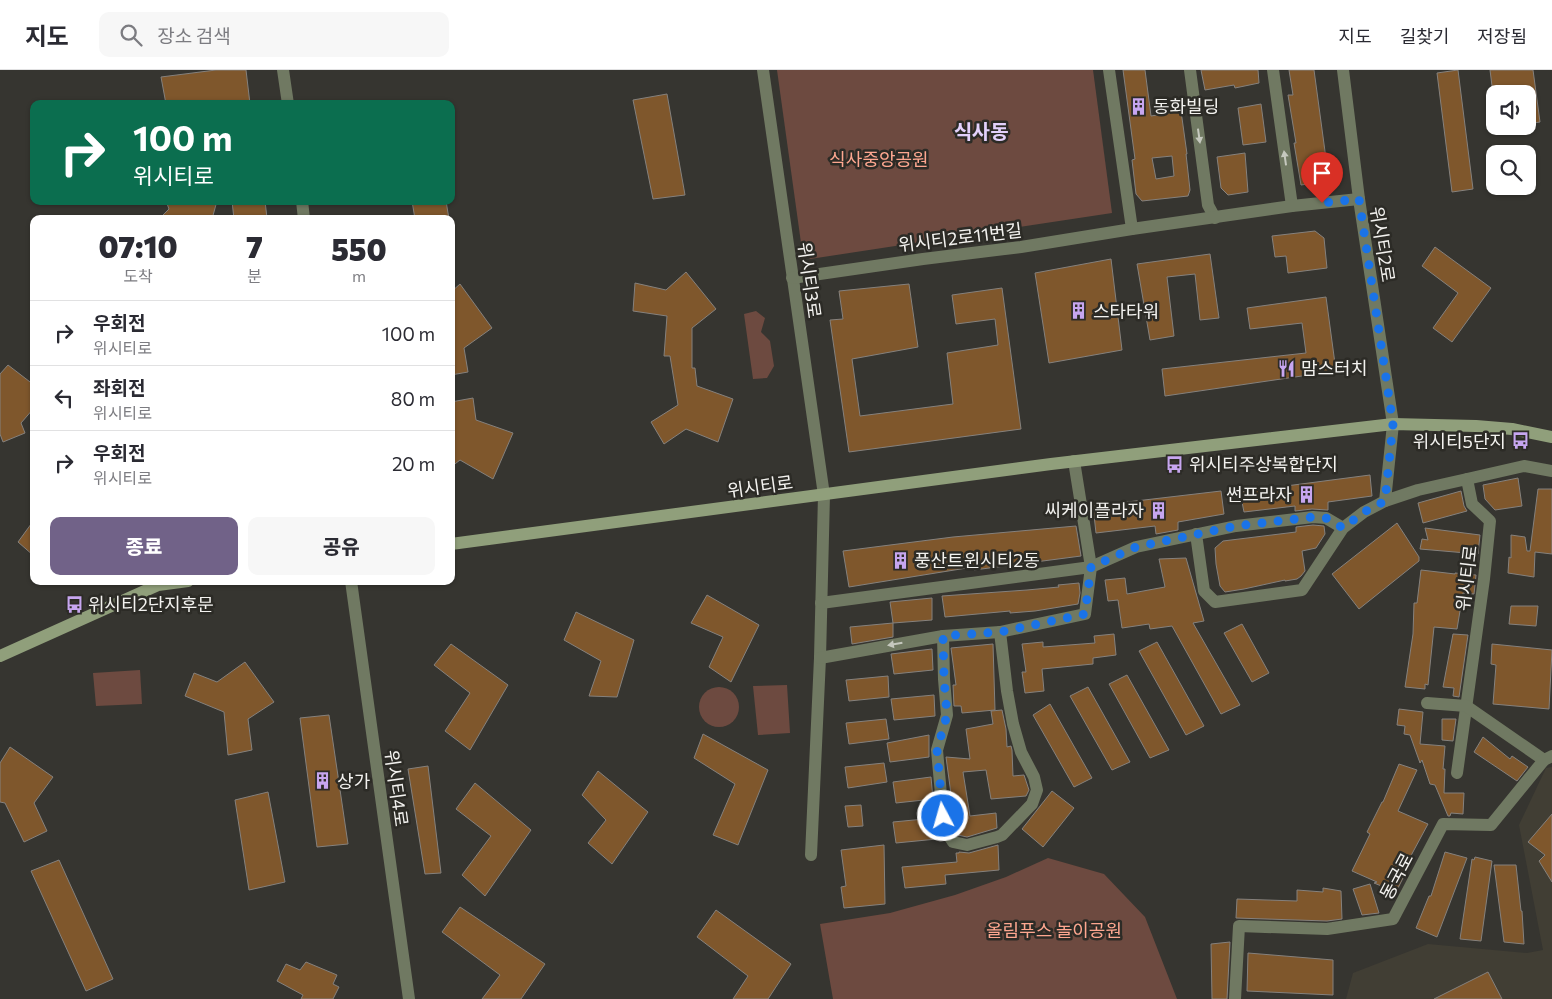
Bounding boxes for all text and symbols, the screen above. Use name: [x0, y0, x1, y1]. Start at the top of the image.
search box: [99, 12, 449, 57]
text: 지도: [25, 21, 69, 50]
icon: search: [117, 21, 145, 49]
text: 장소 검색: [157, 24, 231, 47]
text: 지도: [1339, 25, 1372, 47]
text: 길찾기: [1400, 25, 1449, 47]
text: 저장됨: [1477, 25, 1527, 47]
map controls: [1486, 85, 1536, 195]
button: sound: [1486, 85, 1536, 135]
place label: 동화빌딩: [1153, 95, 1219, 117]
building icon: 동화빌딩: [1129, 96, 1149, 116]
text: 100 m: [133, 115, 233, 158]
district label: 식사동: [953, 119, 1009, 143]
icon: right: [50, 120, 115, 185]
one-way arrow: [1195, 128, 1203, 144]
button: search: [1486, 145, 1536, 195]
park label: 식사중앙공원: [829, 148, 929, 170]
one-way arrow: [1281, 149, 1289, 165]
pin: [1301, 152, 1343, 203]
icon: arrive: [1308, 159, 1336, 187]
text: 위시티로: [133, 162, 214, 189]
street label: 위시티2로: [1366, 205, 1400, 283]
street label: 위시티2로11번길: [897, 218, 1023, 256]
text: 07:10: [98, 227, 178, 264]
text: 7: [246, 227, 263, 264]
text: 550: [331, 230, 387, 267]
street label: 위시티3로: [794, 241, 826, 319]
text: 도착: [123, 266, 153, 285]
text: 분: [247, 266, 262, 285]
text: m: [352, 266, 366, 285]
place label: 스타타워: [1093, 300, 1159, 322]
building icon: 스타타워: [1069, 301, 1089, 321]
text: 우회전: [93, 311, 145, 334]
icon: right: [50, 319, 78, 347]
text: 100 m: [382, 322, 435, 345]
text: 위시티로: [93, 338, 152, 357]
place label: 맘스터치: [1301, 357, 1367, 379]
restaurant icon: 맘스터치: [1277, 358, 1297, 378]
text: 좌회전: [93, 376, 145, 399]
icon: left: [50, 384, 78, 412]
text: 80 m: [391, 387, 435, 410]
text: 위시티로: [93, 403, 152, 422]
place label: 위시티5단지: [1413, 430, 1506, 452]
bus stop icon: 위시티5단지: [1510, 431, 1530, 451]
text: 우회전: [93, 441, 145, 464]
icon: right: [50, 449, 78, 477]
text: 20 m: [392, 452, 435, 475]
place label: 위시티주상복합단지: [1189, 453, 1338, 475]
bus stop icon: 위시티주상복합단지: [1165, 454, 1185, 474]
text: 위시티로: [93, 468, 152, 487]
street label: 위시티로: [726, 470, 794, 502]
place label: 썬프라자: [1226, 483, 1292, 505]
building icon: 썬프라자: [1296, 484, 1316, 504]
place label: 씨케이플라자: [1045, 499, 1144, 521]
building icon: 씨케이플라자: [1148, 500, 1168, 520]
button: 종료: [50, 517, 238, 575]
button: 공유: [248, 517, 435, 575]
street label: 위시티로: [1451, 544, 1481, 612]
place label: 풍산트윈시티2동: [914, 549, 1040, 571]
building icon: 풍산트윈시티2동: [890, 550, 910, 570]
place label: 위시티2단지후문: [88, 593, 214, 615]
bus stop icon: 위시티2단지후문: [64, 594, 84, 614]
one-way arrow: [887, 641, 903, 649]
street label: 위시티4로: [381, 748, 413, 828]
place label: 상가: [337, 770, 371, 792]
building icon: 상가: [313, 771, 333, 791]
position arrow: [916, 789, 968, 841]
street label: 동국로: [1375, 849, 1417, 903]
park label: 올림푸스 놀이공원: [986, 919, 1122, 941]

